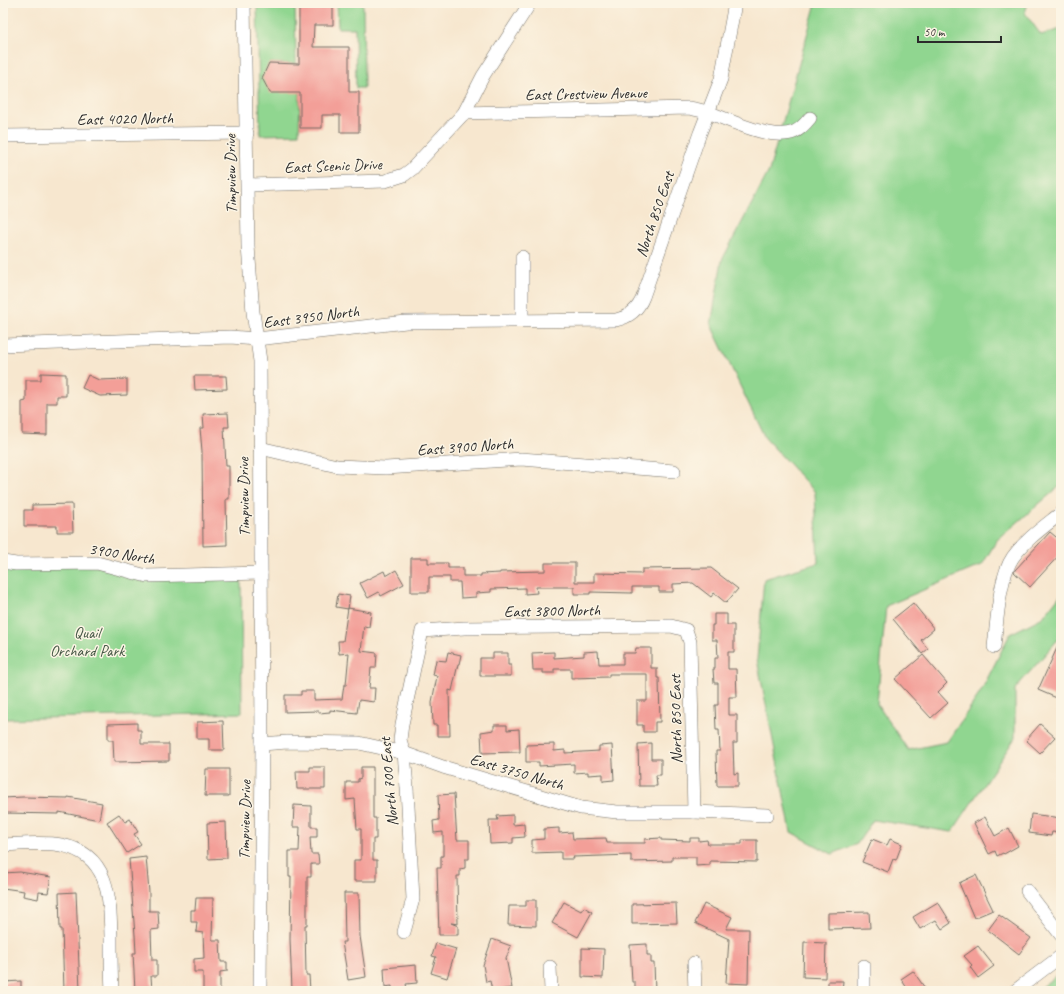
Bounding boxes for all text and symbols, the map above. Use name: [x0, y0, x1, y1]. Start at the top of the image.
scale bar: [918, 18, 1001, 44]
text: 50 m: [924, 24, 946, 40]
street label: East Crestview Avenue: [525, 83, 649, 105]
street label: East 4020 North: [77, 108, 174, 130]
street label: Timpview Drive: [220, 132, 242, 214]
street label: East Scenic Drive: [284, 154, 384, 178]
street label: North 850 East: [631, 167, 679, 260]
street label: East 3950 North: [262, 301, 361, 333]
street label: East 3900 North: [416, 434, 515, 460]
street label: Timpview Drive: [233, 455, 255, 537]
street label: 3900 North: [88, 539, 157, 569]
street label: East 3800 North: [504, 600, 601, 622]
park label: Quail Orchard Park: [50, 623, 125, 661]
street label: North 850 East: [665, 673, 687, 764]
street label: North 700 East: [375, 735, 403, 827]
street label: East 3750 North: [468, 749, 566, 795]
street label: Timpview Drive: [234, 778, 256, 860]

